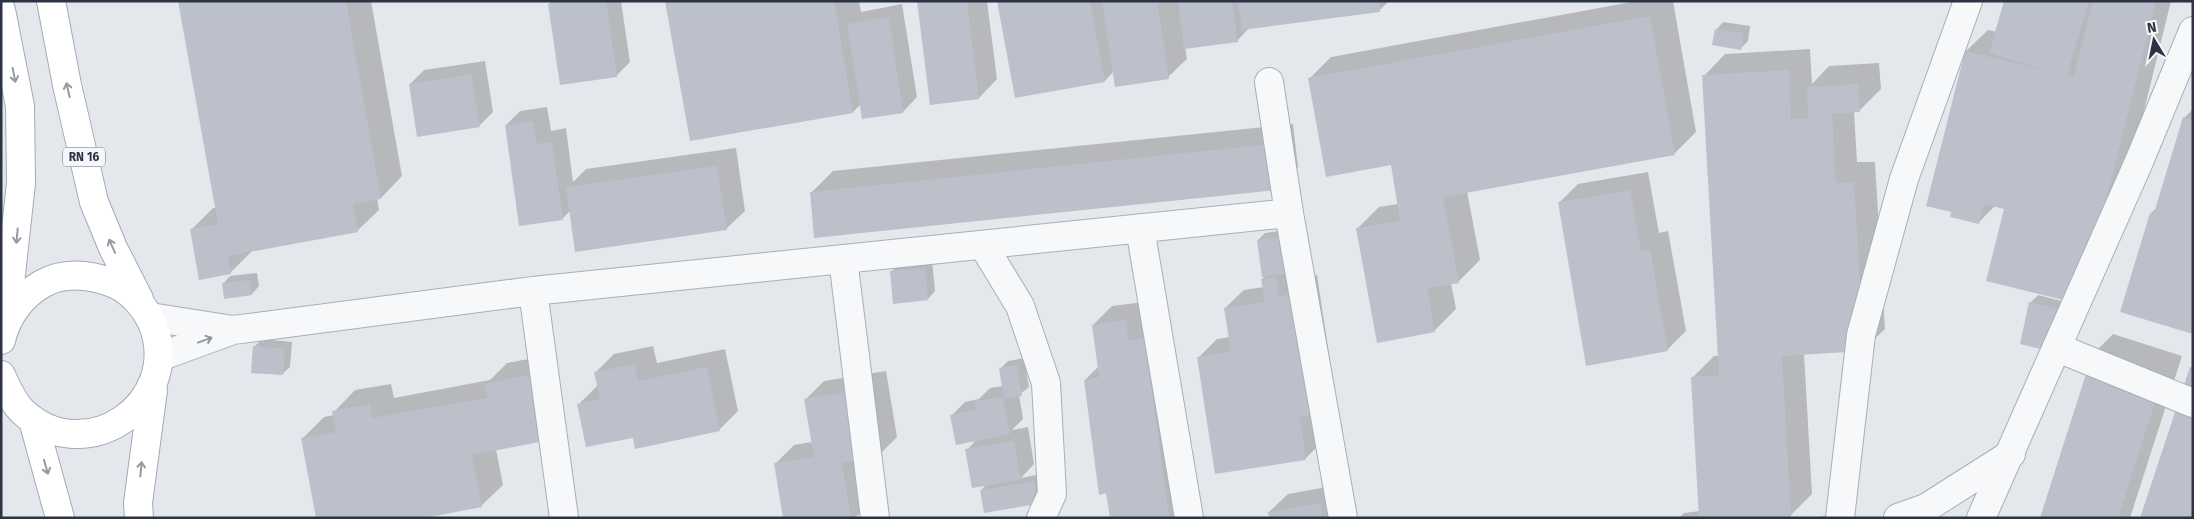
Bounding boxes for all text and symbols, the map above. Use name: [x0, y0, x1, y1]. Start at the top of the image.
north arrow: [2129, 15, 2179, 65]
text: N: [2146, 19, 2158, 37]
one-way arrow: [9, 66, 19, 82]
one-way arrow: [63, 83, 72, 99]
road number: RN 16: [63, 148, 105, 166]
one-way arrow: [12, 228, 21, 244]
one-way arrow: [107, 239, 117, 254]
one-way arrow: [197, 335, 212, 344]
one-way arrow: [42, 458, 52, 474]
one-way arrow: [136, 462, 146, 478]

